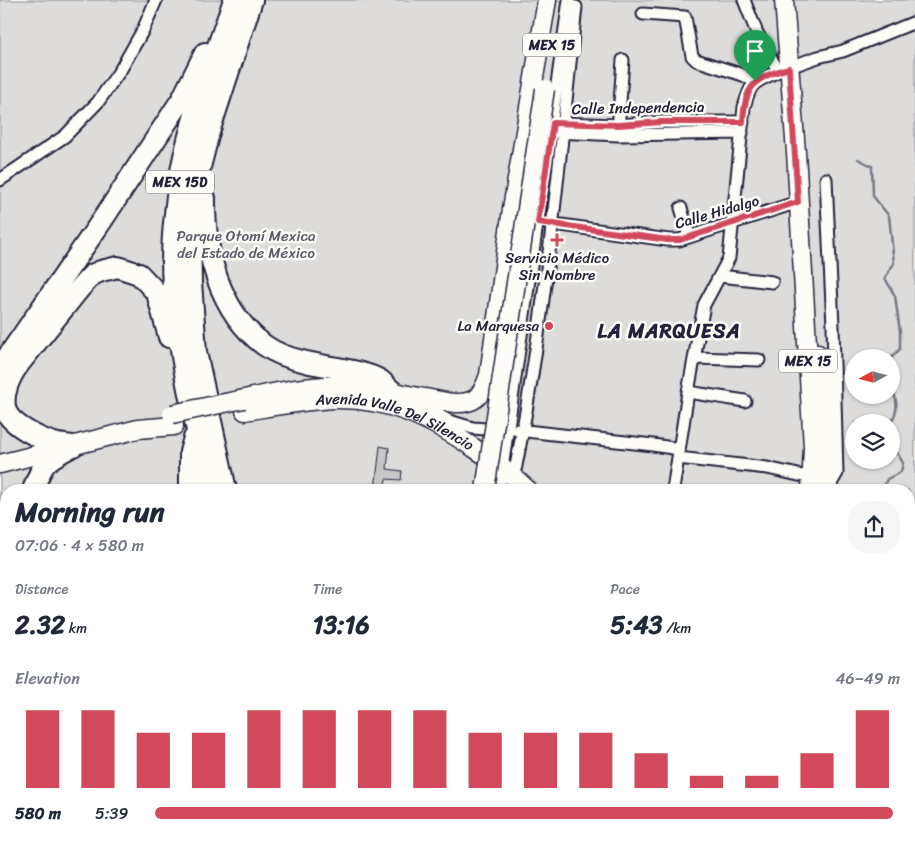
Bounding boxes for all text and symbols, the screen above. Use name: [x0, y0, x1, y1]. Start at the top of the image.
pin: [734, 30, 776, 81]
road number: MEX 15: [523, 34, 581, 56]
icon: arrive: [741, 37, 769, 65]
street label: Calle Independencia: [571, 94, 705, 122]
road number: MEX 15D: [146, 170, 214, 193]
street label: Calle Hidalgo: [672, 187, 763, 236]
park label: Parque Otomí Mexica del Estado de México: [177, 223, 316, 266]
marker: Servicio Médico Sin Nombre: [550, 233, 564, 247]
place label: Servicio Médico Sin Nombre: [505, 245, 610, 288]
place label: La Marquesa: [457, 313, 539, 339]
district label: LA MARQUESA: [597, 314, 741, 349]
marker: La Marquesa: [543, 320, 555, 332]
north arrow: [845, 349, 900, 404]
map controls: [845, 349, 900, 469]
road number: MEX 15: [779, 350, 837, 372]
street label: Avenida Valle Del Silencio: [313, 386, 480, 458]
button: layers: [845, 414, 900, 469]
text: Morning run: [15, 487, 165, 536]
button: share: [848, 501, 900, 553]
text: 07:06 · 4 × 580 m: [15, 531, 144, 560]
text: Distance: [15, 577, 68, 602]
text: Time: [313, 577, 342, 602]
text: Pace: [610, 577, 640, 602]
text: 2.32: [15, 602, 65, 647]
text: 13:16: [313, 602, 370, 647]
text: 5:43: [610, 602, 663, 647]
text: km: [65, 616, 87, 641]
text: /km: [663, 616, 691, 641]
text: Elevation: [15, 664, 80, 693]
text: 46–49 m: [836, 664, 900, 693]
text: 580 m: [15, 799, 61, 828]
text: 5:39: [95, 799, 128, 828]

